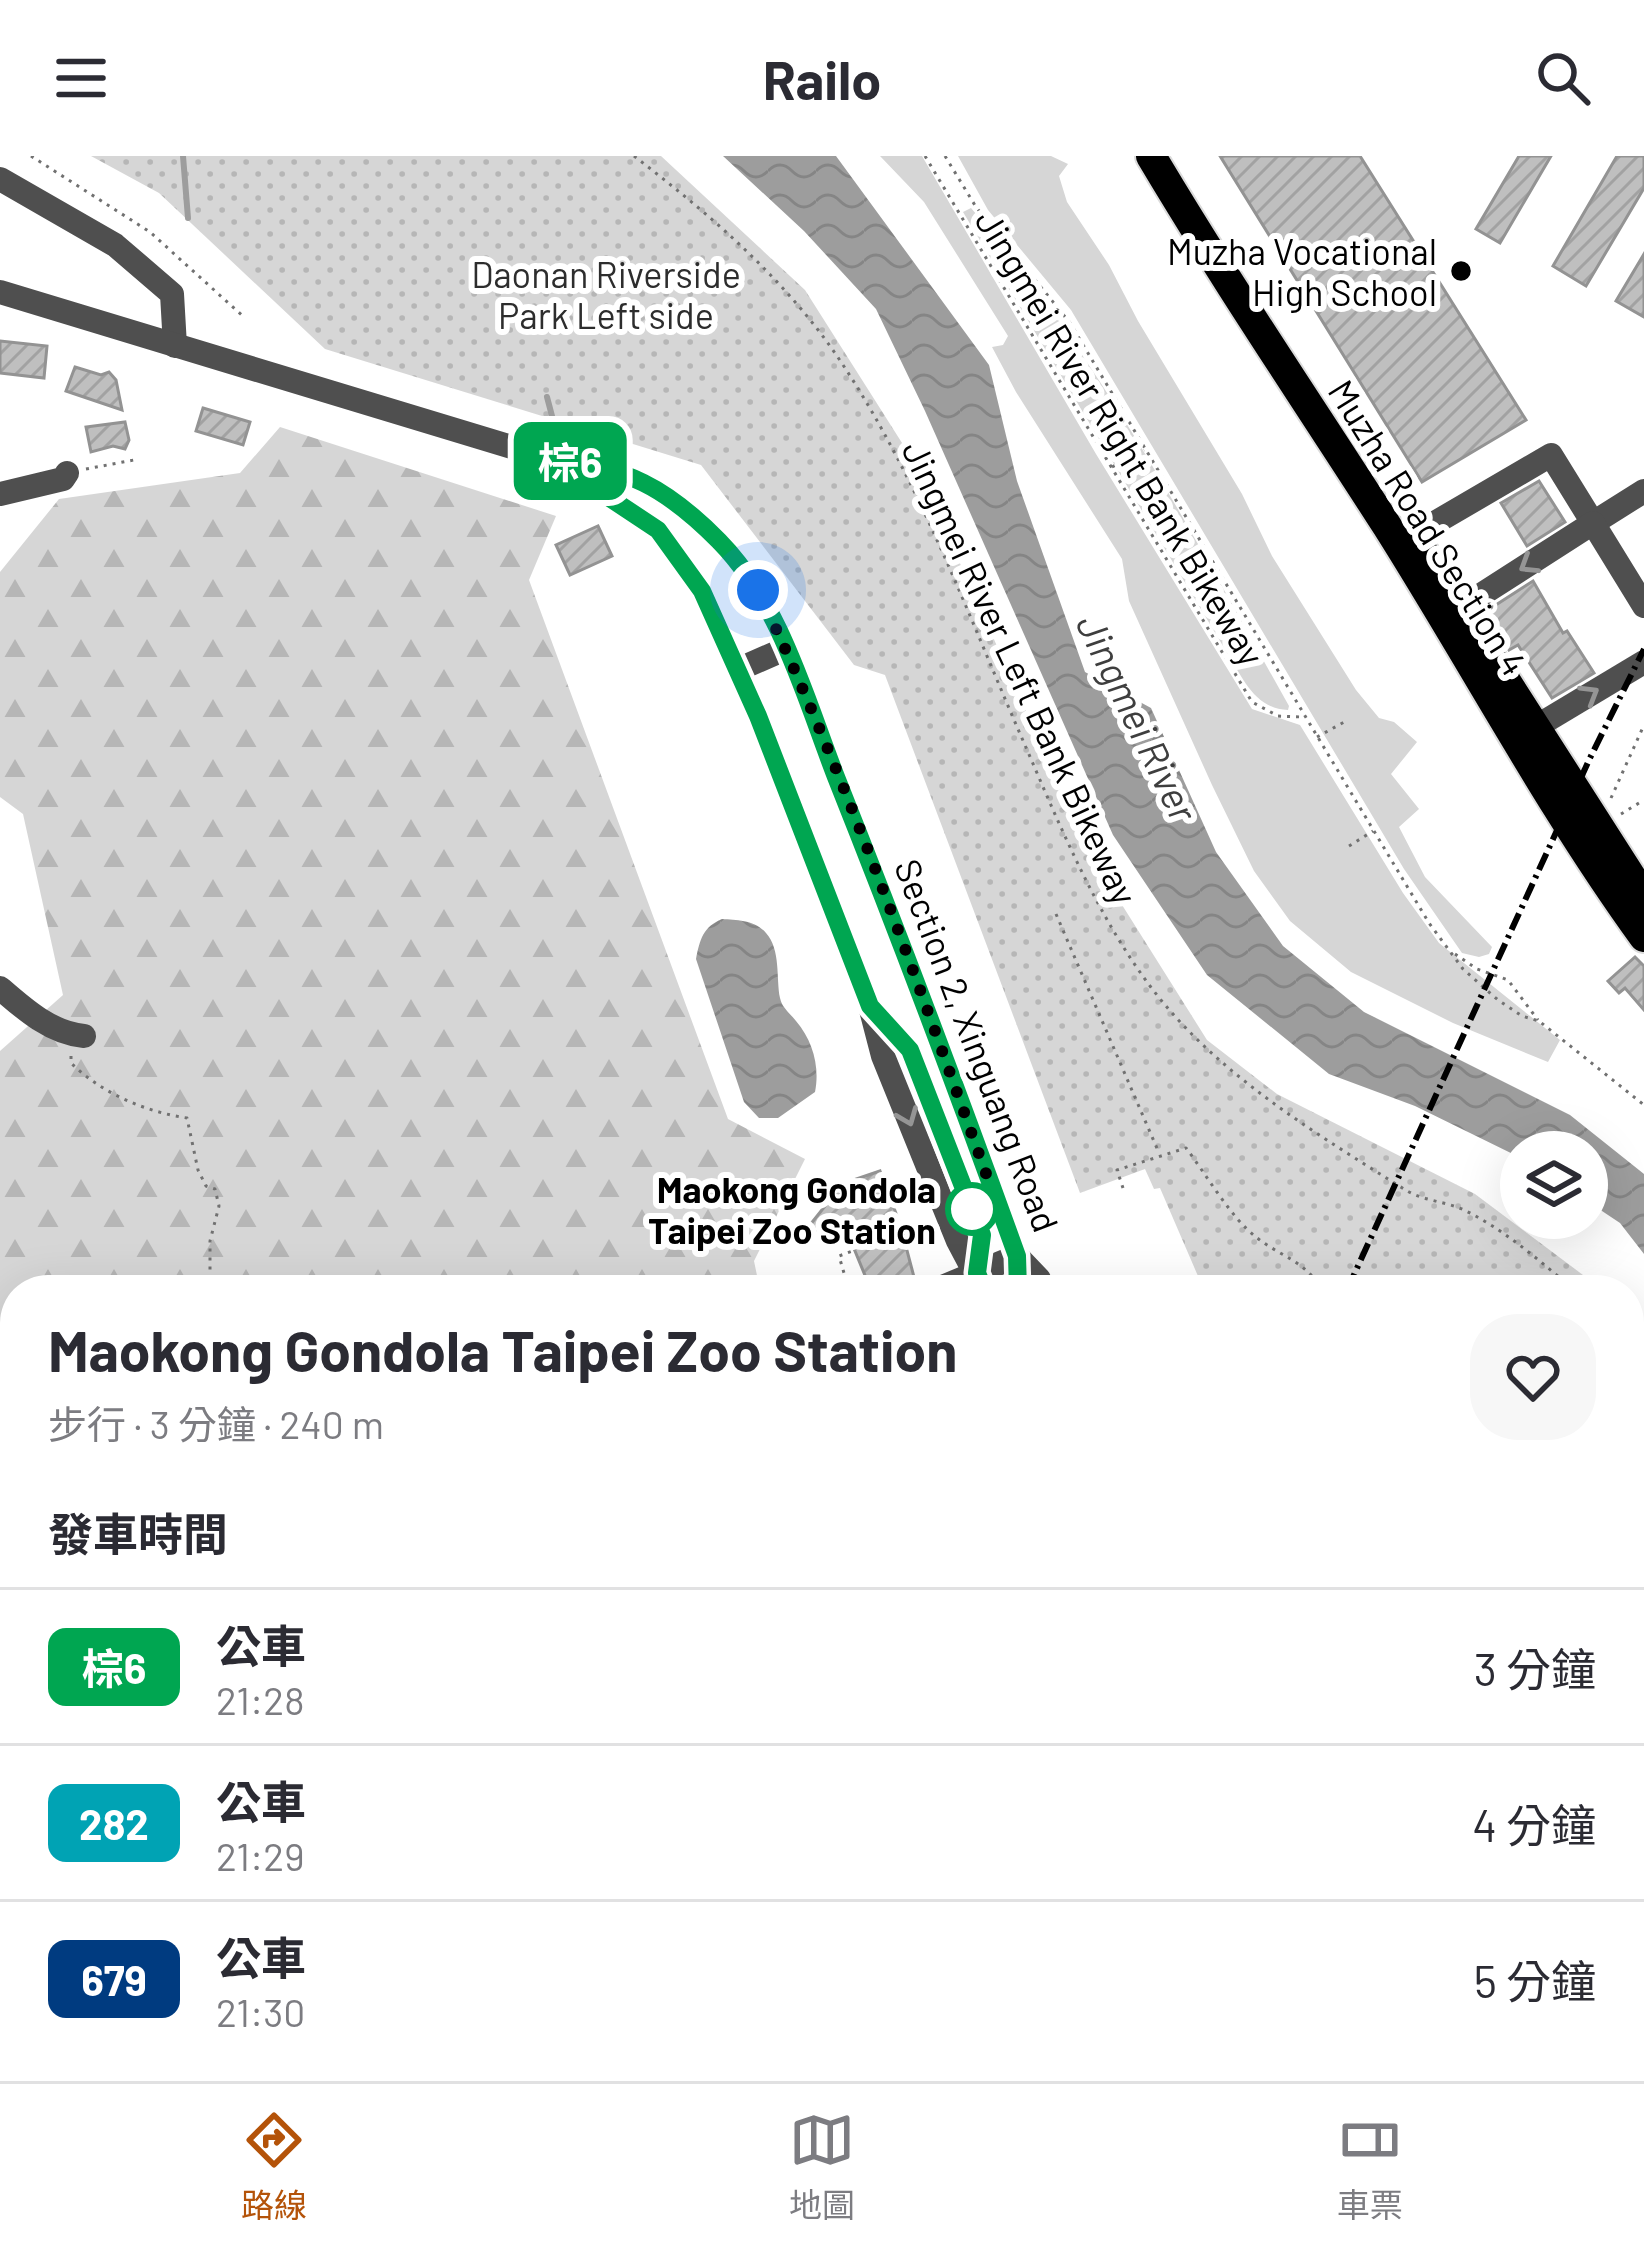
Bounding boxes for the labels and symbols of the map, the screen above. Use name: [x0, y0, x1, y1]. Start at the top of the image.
street label: Jingmei River Right Bank Bikeway: [967, 201, 1275, 673]
place label: Muzha Vocational High School: [1167, 229, 1437, 313]
park label: Daonan Riverside Park Left side: [471, 252, 741, 336]
marker: Muzha Vocational High School: [1448, 258, 1474, 284]
street label: Muzha Road Section 4: [1321, 371, 1537, 683]
line badge: 棕6: [516, 422, 624, 500]
street label: Jingmei River Left Bank Bikeway: [894, 433, 1148, 911]
one-way arrow: [1519, 551, 1541, 573]
your location: [728, 560, 788, 620]
water label: Jingmei River: [1068, 606, 1208, 828]
one-way arrow: [1577, 686, 1599, 708]
street label: Section 2, Xinguang Road: [887, 853, 1069, 1237]
one-way arrow: [894, 1105, 918, 1126]
place label: Maokong Gondola Taipei Zoo Station: [648, 1167, 936, 1251]
marker: Maokong Gondola Taipei Zoo Station: [947, 1184, 997, 1234]

